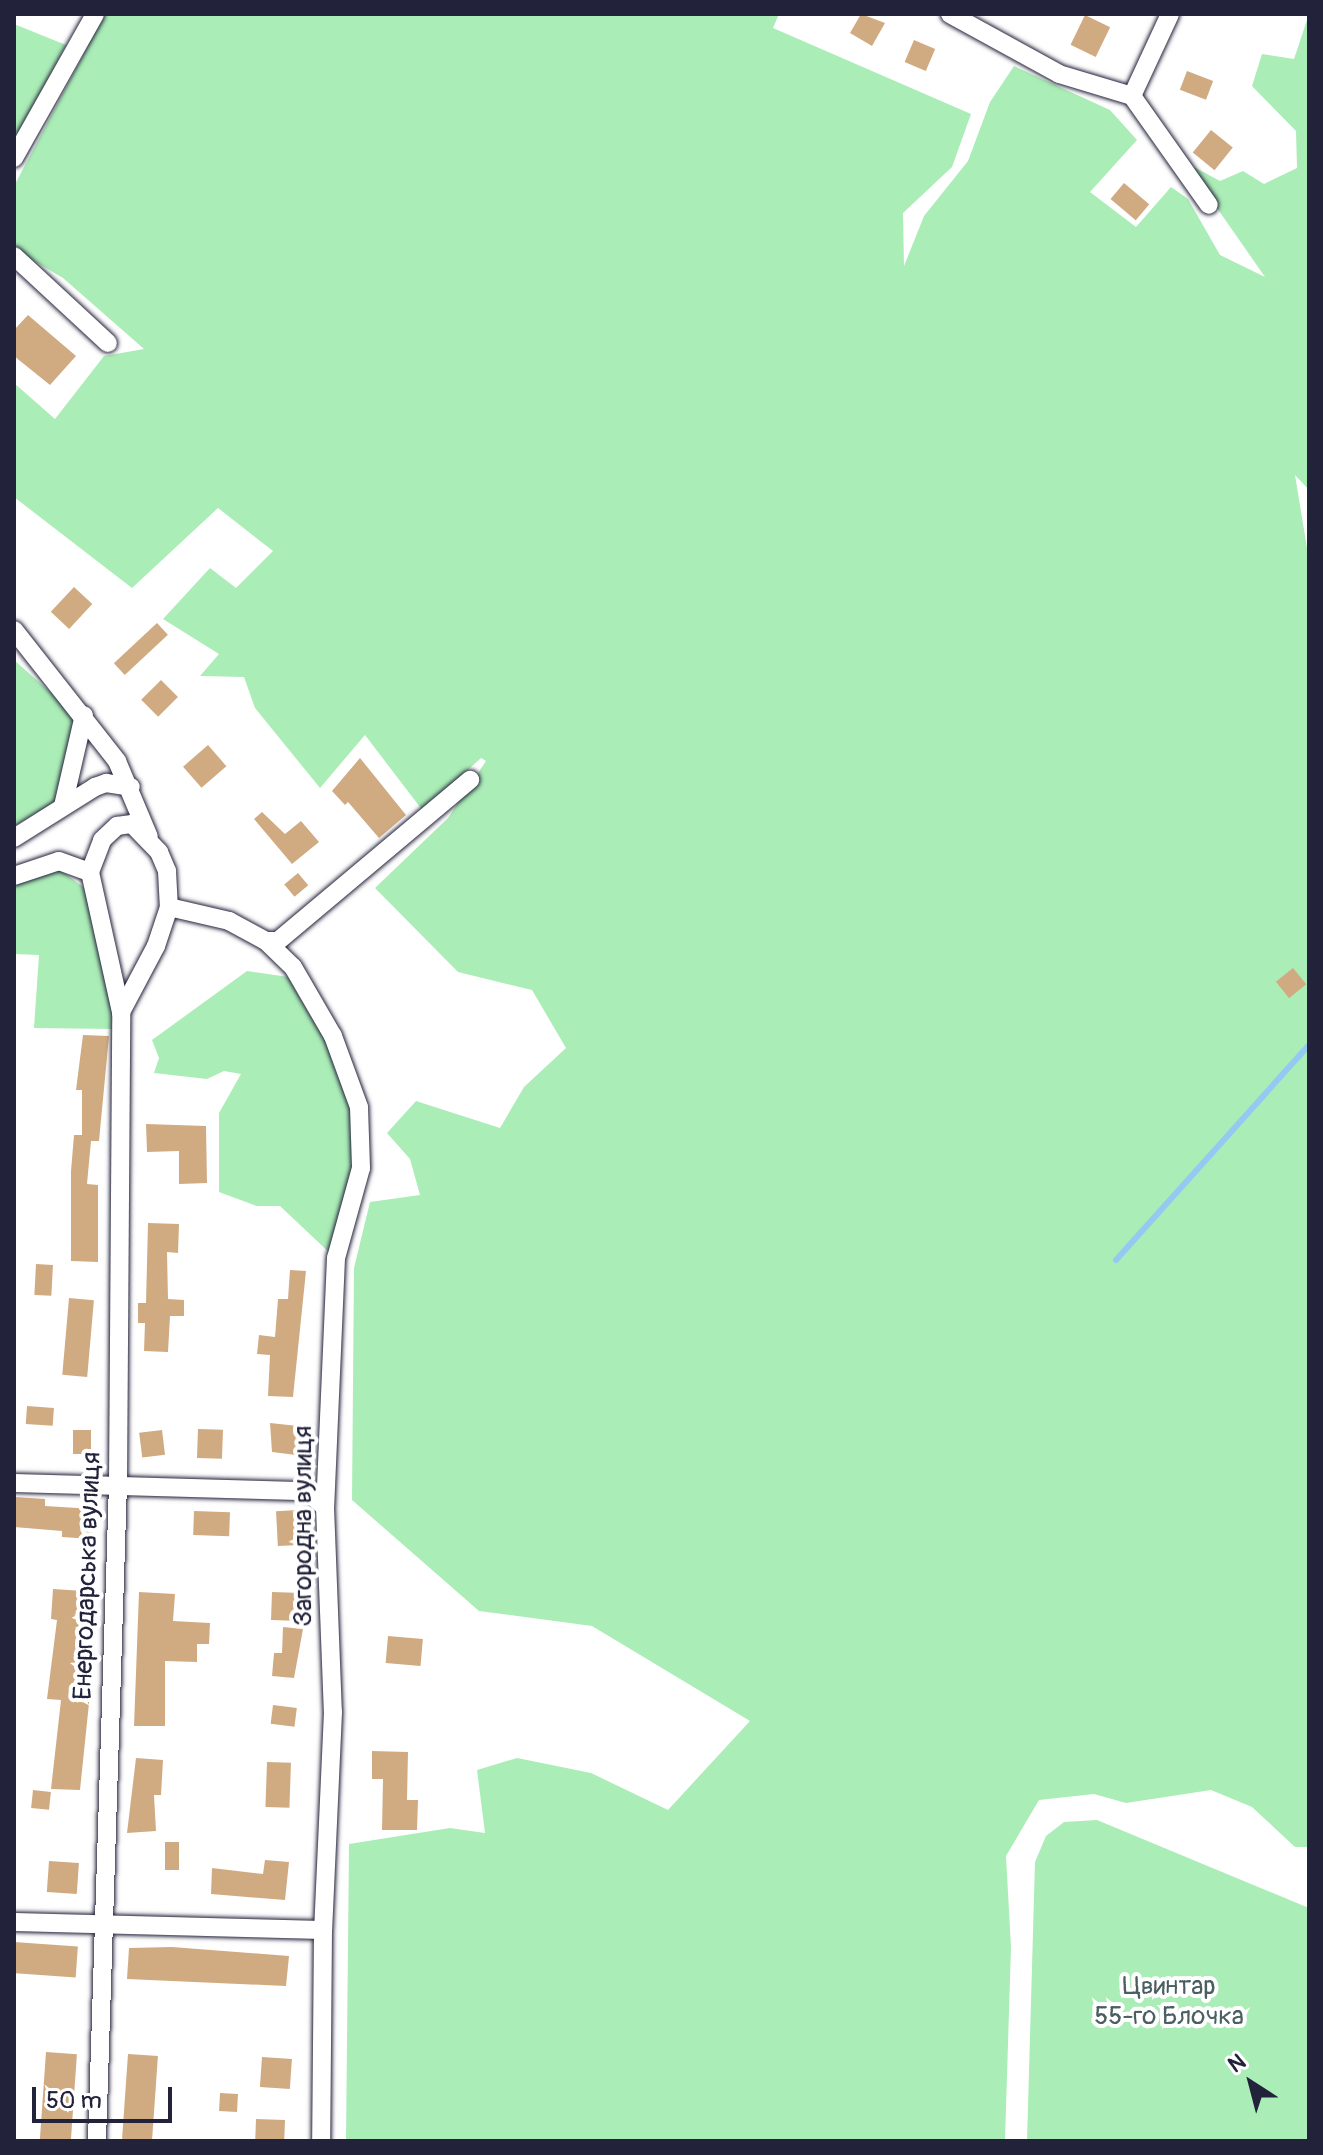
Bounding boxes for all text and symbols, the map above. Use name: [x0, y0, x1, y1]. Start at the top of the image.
street label: Загородна вулиця: [288, 1426, 320, 1626]
street label: Енергодарська вулиця: [68, 1451, 108, 1701]
park label: Цвинтар 55-го Блочка: [1094, 1971, 1244, 2032]
north arrow: [1211, 2043, 1291, 2123]
text: N: [1223, 2048, 1251, 2079]
scale bar: [36, 2071, 176, 2121]
text: 50 m: [46, 2086, 102, 2115]

